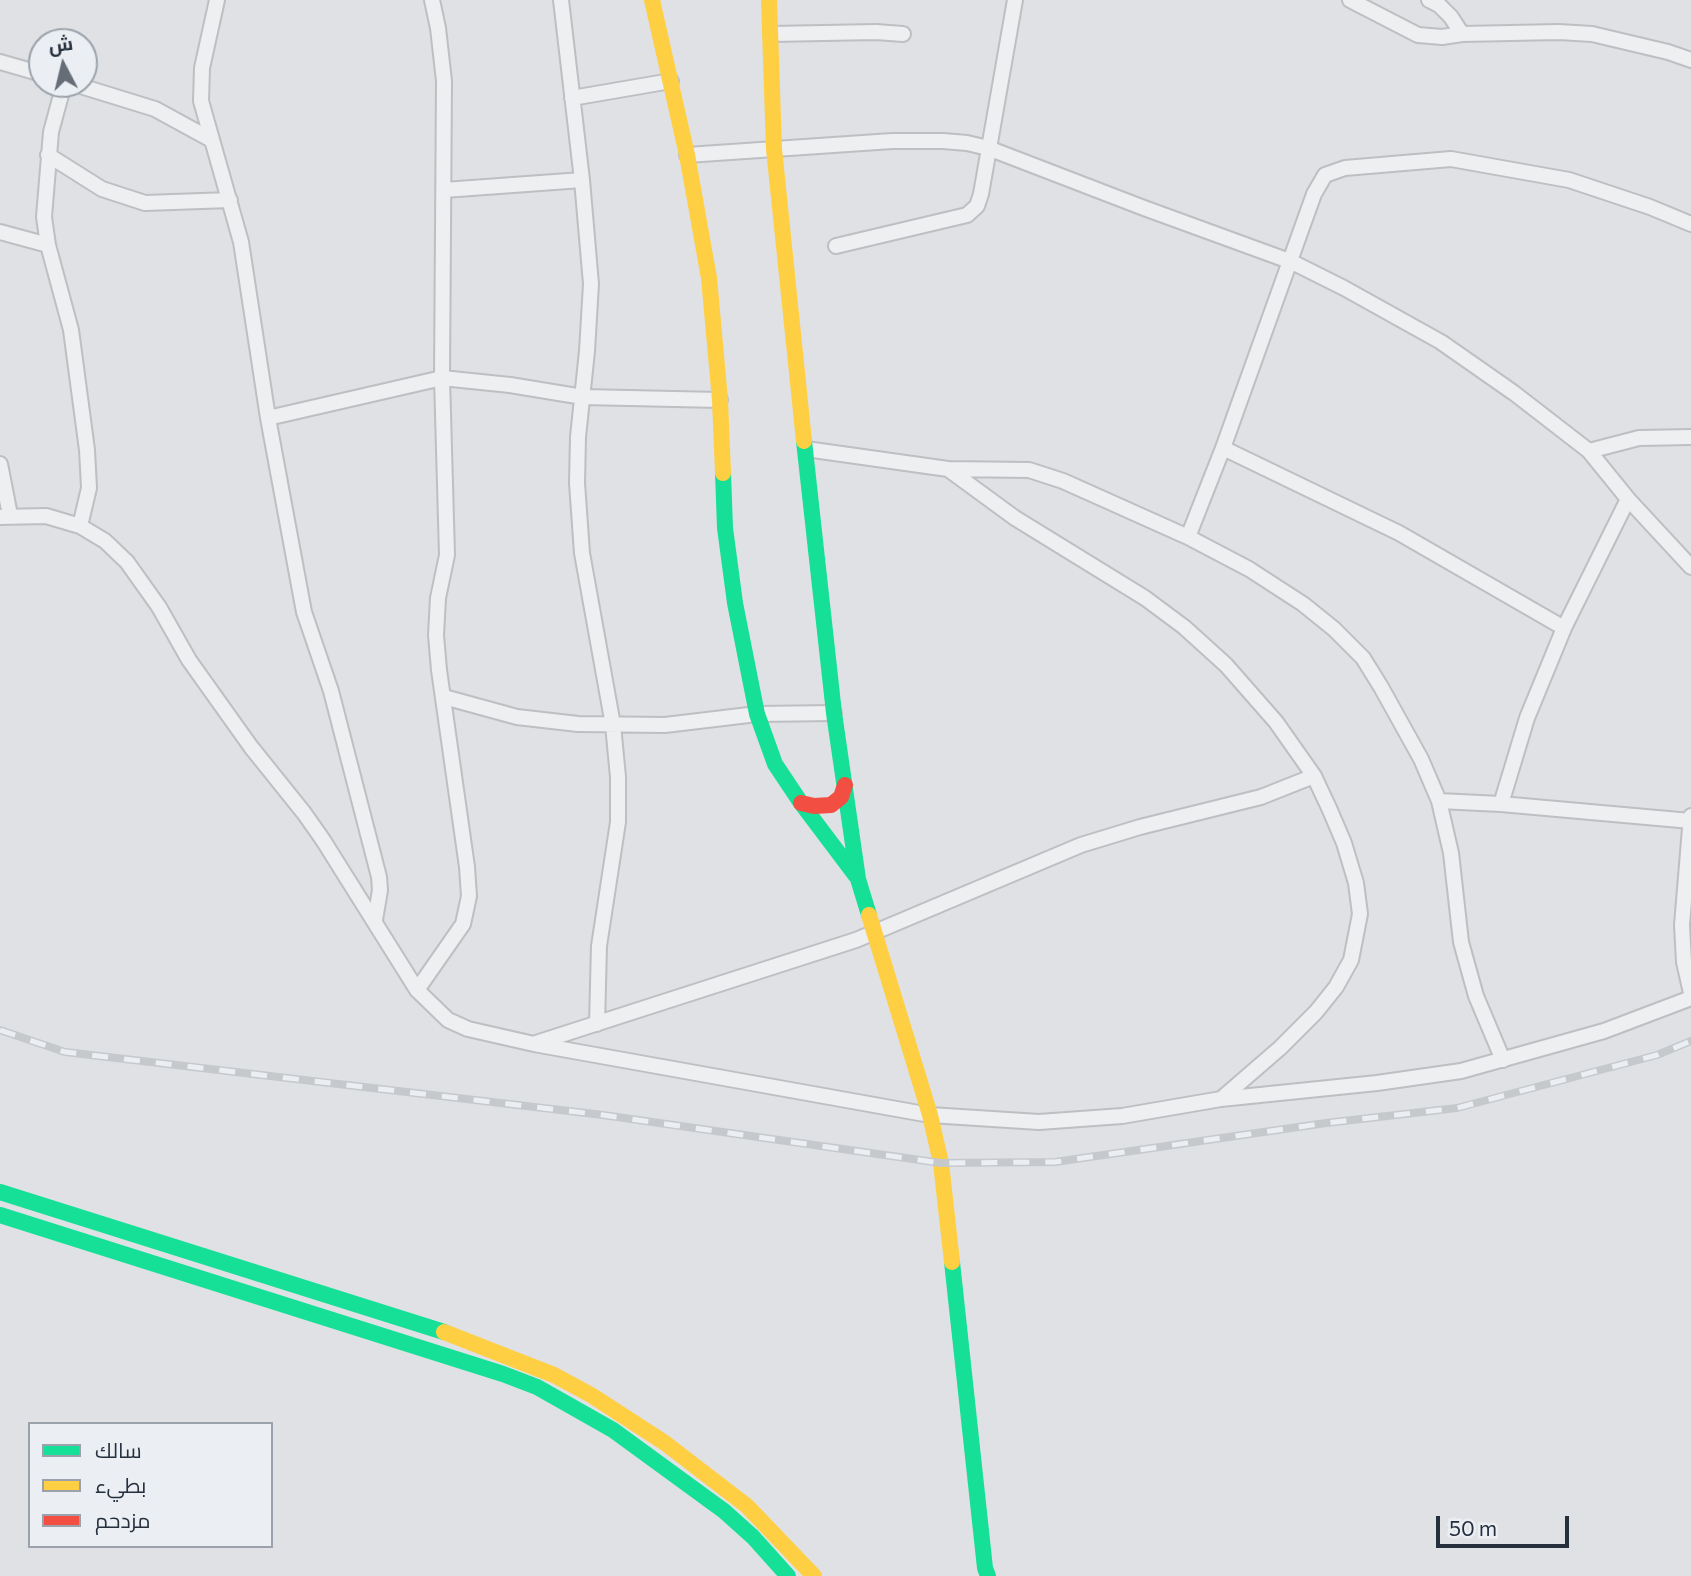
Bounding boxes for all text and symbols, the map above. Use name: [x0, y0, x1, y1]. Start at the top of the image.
north arrow: [28, 28, 98, 98]
text: ش: [47, 31, 74, 57]
legend: [28, 1422, 273, 1548]
text: سالك: [95, 1437, 142, 1462]
text: بطيء: [95, 1472, 146, 1497]
scale bar: [1439, 1502, 1572, 1546]
text: مزدحم: [95, 1507, 150, 1532]
text: 50 m: [1449, 1515, 1497, 1540]

